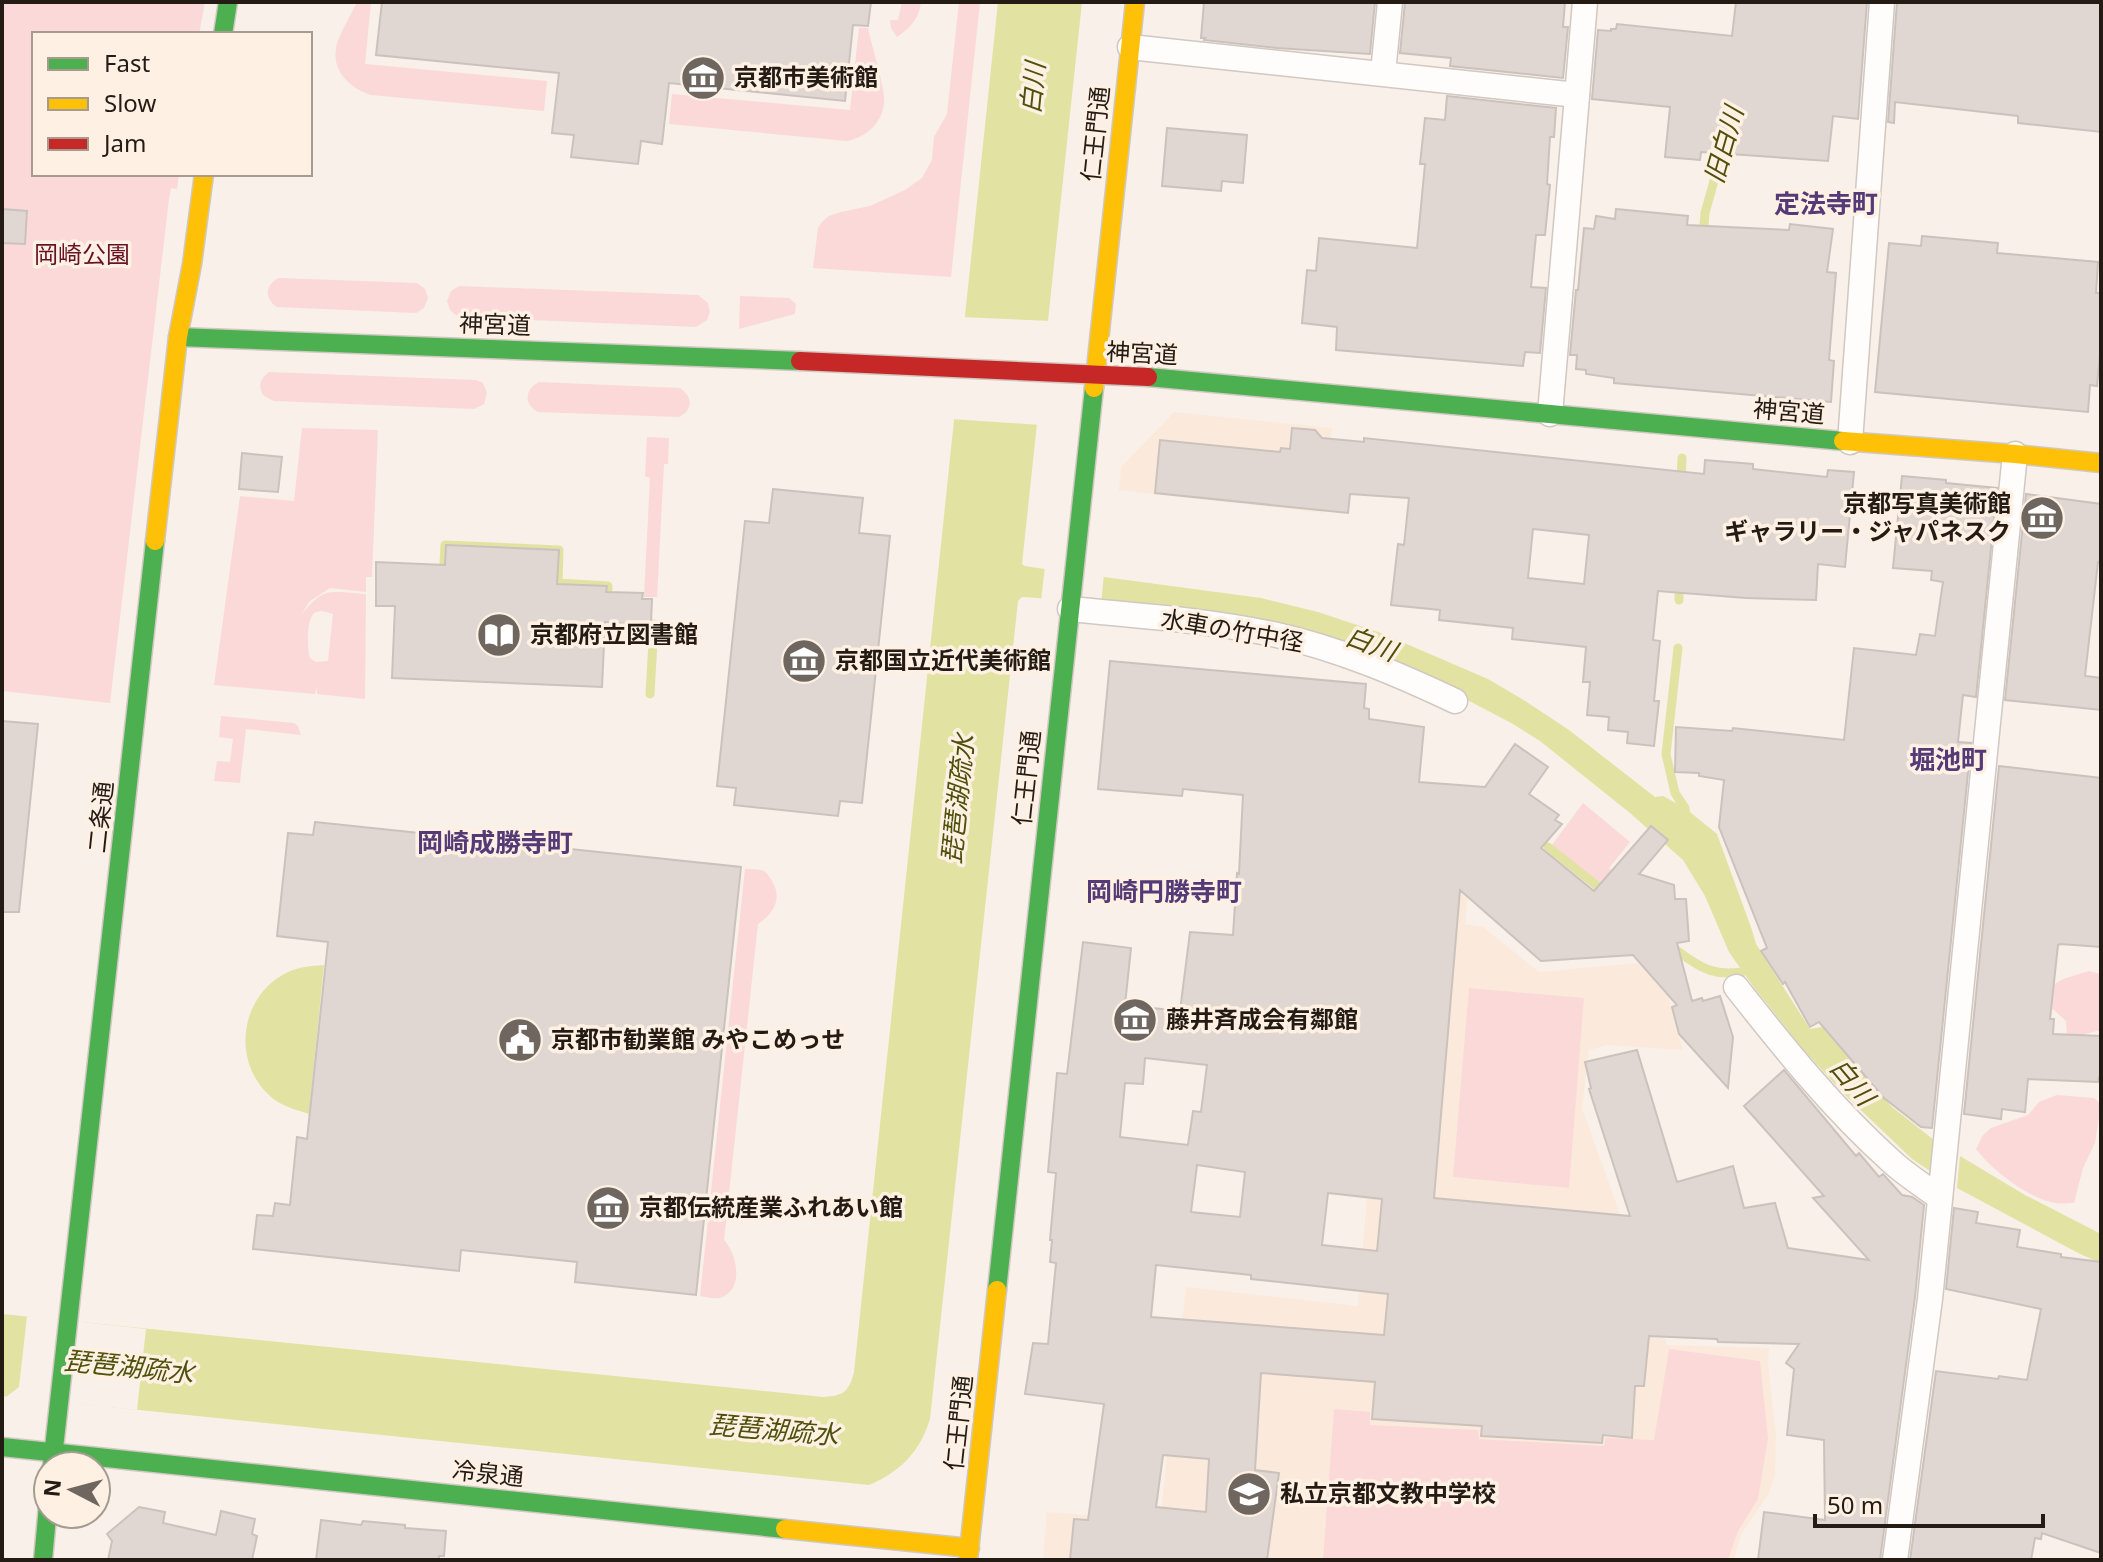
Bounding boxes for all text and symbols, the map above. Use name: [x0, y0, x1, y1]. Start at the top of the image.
legend: [32, 32, 312, 176]
text: Fast: [104, 46, 150, 79]
museum icon: 京都市美術館: [679, 54, 727, 102]
water label: 白川: [1011, 57, 1053, 116]
place label: 京都市美術館: [734, 60, 878, 93]
street label: 仁王門通: [1073, 84, 1116, 183]
text: Slow: [104, 86, 156, 119]
water label: 旧白川: [1695, 99, 1752, 187]
text: Jam: [102, 126, 146, 159]
district label: 定法寺町: [1774, 185, 1878, 221]
park label: 岡崎公園: [34, 237, 130, 270]
street label: 神宮道: [458, 306, 532, 341]
street label: 神宮道: [1105, 334, 1179, 371]
street label: 神宮道: [1752, 391, 1826, 430]
place label: 京都写真美術館 ギャラリー・ジャパネスク: [1724, 486, 2011, 547]
museum icon: 京都写真美術館 ギャラリー・ジャパネスク: [2018, 494, 2066, 542]
street label: 水車の竹中径: [1158, 601, 1306, 658]
library icon: 京都府立図書館: [475, 611, 523, 659]
place label: 京都府立図書館: [530, 617, 698, 650]
water label: 白川: [1341, 617, 1405, 670]
museum icon: 京都国立近代美術館: [780, 637, 828, 685]
place label: 京都国立近代美術館: [835, 643, 1051, 676]
street label: 仁王門通: [1004, 728, 1047, 827]
water label: 琵琶湖疏水: [932, 729, 982, 865]
district label: 堀池町: [1909, 741, 1987, 777]
street label: 二条通: [79, 779, 120, 854]
district label: 岡崎成勝寺町: [417, 824, 573, 860]
district label: 岡崎円勝寺町: [1086, 873, 1242, 909]
museum icon: 藤井斉成会有鄰館: [1111, 996, 1159, 1044]
place label: 藤井斉成会有鄰館: [1166, 1002, 1358, 1035]
public building icon: 京都市勧業館 みやこめっせ: [496, 1016, 544, 1064]
place label: 京都市勧業館 みやこめっせ: [551, 1022, 845, 1055]
water label: 白川: [1822, 1050, 1885, 1115]
museum icon: 京都伝統産業ふれあい館: [584, 1184, 632, 1232]
place label: 京都伝統産業ふれあい館: [639, 1190, 903, 1223]
water label: 琵琶湖疏水: [63, 1341, 199, 1391]
street label: 仁王門通: [936, 1373, 979, 1472]
water label: 琵琶湖疏水: [708, 1405, 843, 1453]
north arrow: [32, 1450, 112, 1530]
street label: 冷泉通: [451, 1452, 526, 1493]
school or university icon: 私立京都文教中学校: [1225, 1470, 1273, 1518]
place label: 私立京都文教中学校: [1280, 1476, 1496, 1509]
text: N: [35, 1477, 67, 1498]
scale bar: [1815, 1478, 2043, 1528]
text: 50 m: [1827, 1488, 1883, 1521]

